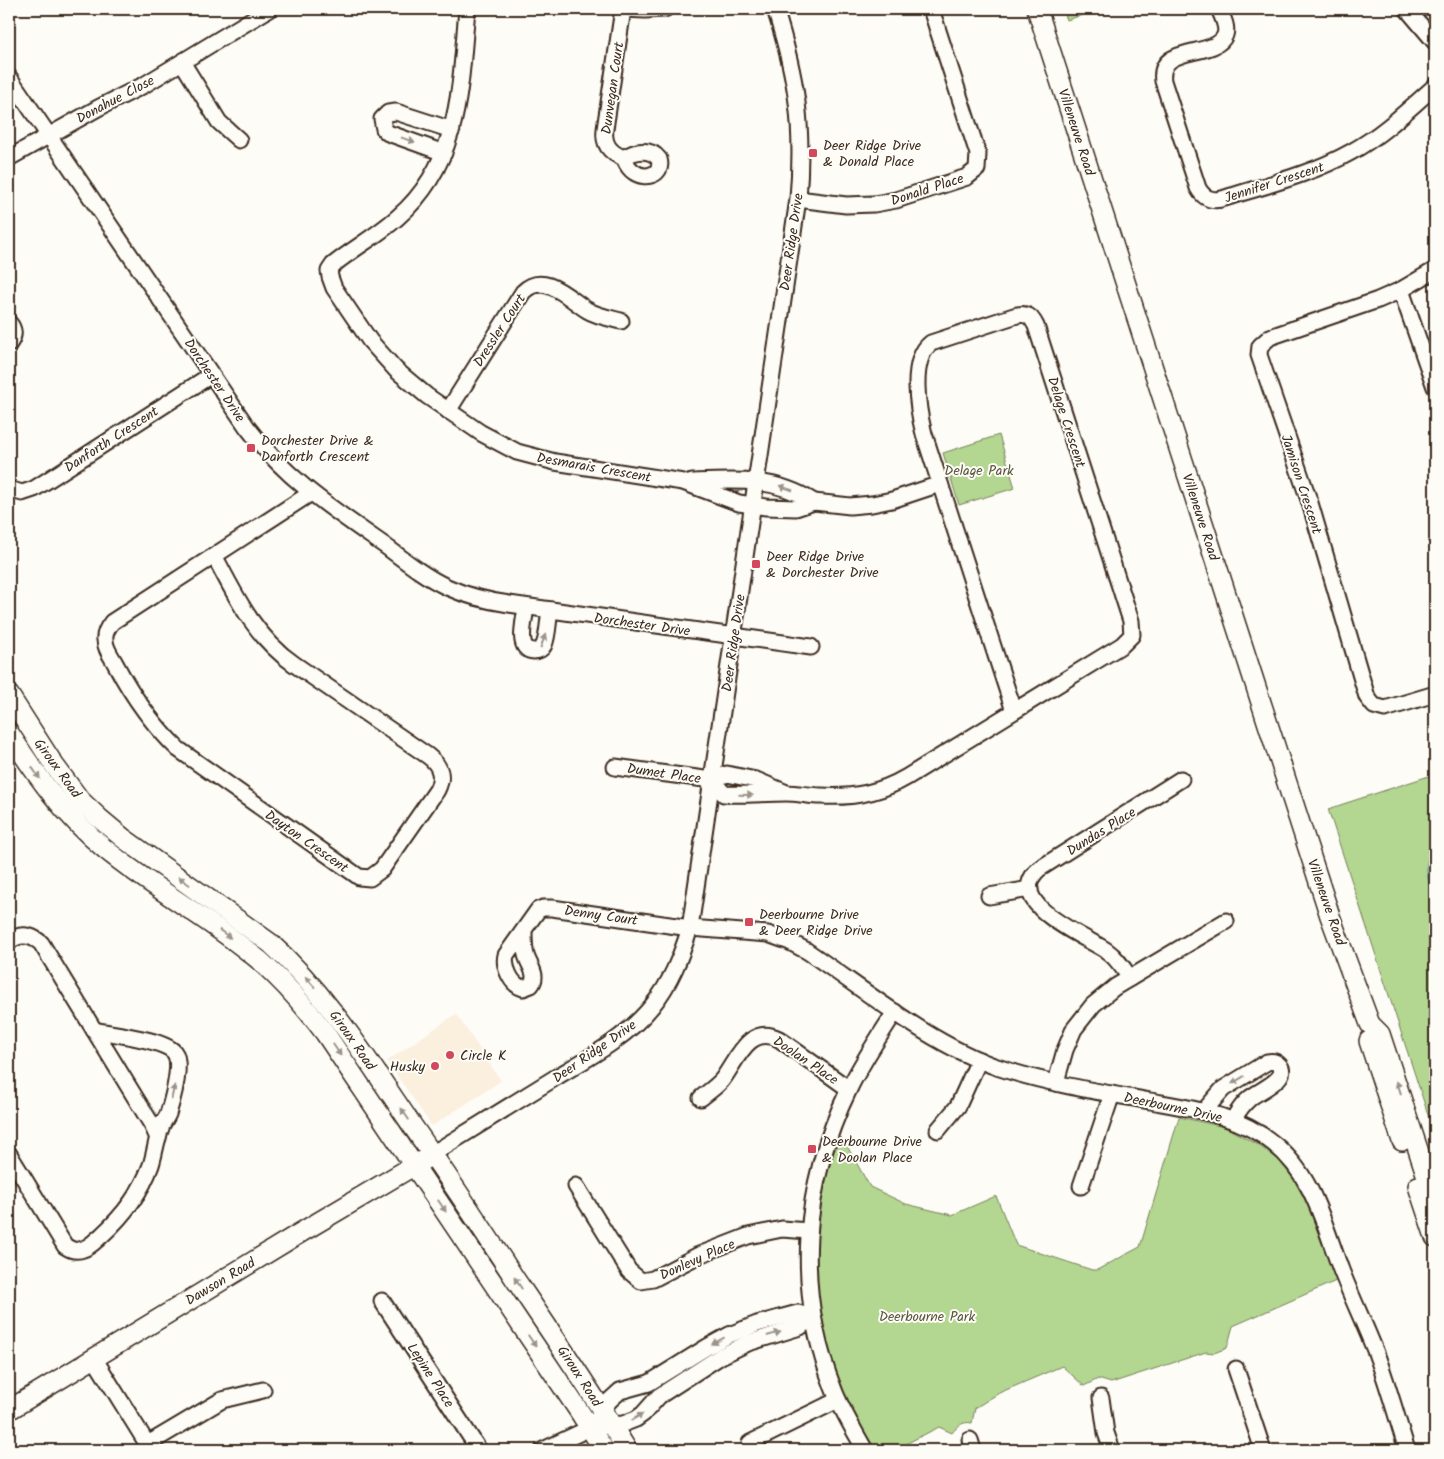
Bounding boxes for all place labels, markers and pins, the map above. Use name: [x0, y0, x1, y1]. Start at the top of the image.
place label: Deer Ridge Drive & Donald Place: [823, 135, 922, 173]
marker: Deer Ridge Drive & Donald Place: [807, 147, 819, 159]
place label: Dorchester Drive & Danforth Crescent: [261, 430, 374, 468]
marker: Dorchester Drive & Danforth Crescent: [245, 442, 257, 454]
place label: Deer Ridge Drive & Dorchester Drive: [766, 546, 879, 584]
marker: Deer Ridge Drive & Dorchester Drive: [750, 558, 762, 570]
place label: Deerbourne Drive & Deer Ridge Drive: [759, 904, 873, 942]
marker: Deerbourne Drive & Deer Ridge Drive: [743, 916, 755, 928]
place label: Circle K: [460, 1045, 507, 1067]
marker: Circle K: [444, 1049, 456, 1061]
place label: Husky: [390, 1056, 425, 1078]
marker: Husky: [429, 1060, 441, 1072]
place label: Deerbourne Drive & Doolan Place: [822, 1131, 923, 1169]
marker: Deerbourne Drive & Doolan Place: [806, 1143, 818, 1155]

